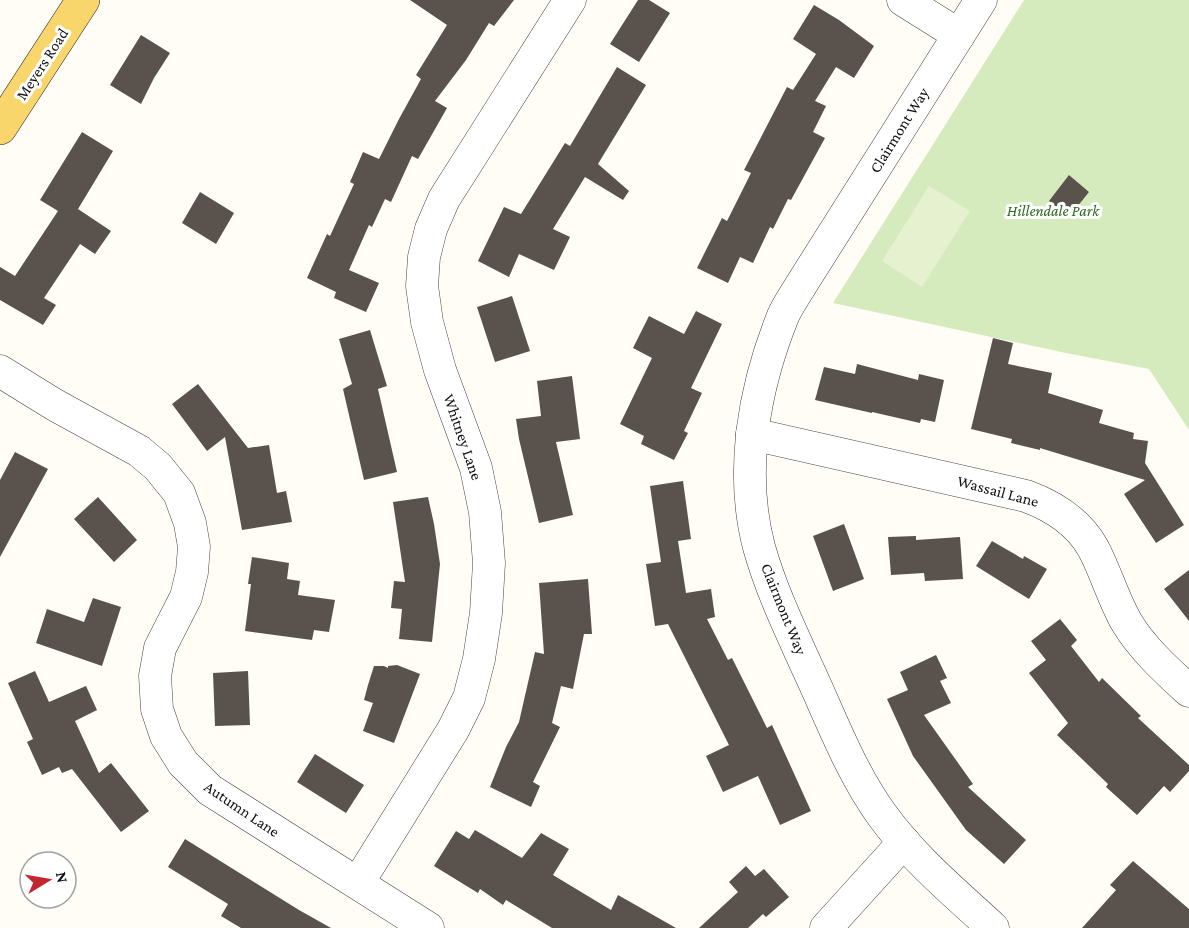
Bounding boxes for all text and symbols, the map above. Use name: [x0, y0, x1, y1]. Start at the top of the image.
street label: Meyers Road: [13, 25, 73, 103]
street label: Clairmont Way: [866, 84, 933, 176]
park label: Hillendale Park: [1007, 202, 1100, 219]
street label: Whitney Lane: [439, 392, 486, 483]
street label: Wassail Lane: [955, 472, 1041, 510]
street label: Clairmont Way: [757, 561, 810, 658]
street label: Autumn Lane: [201, 778, 283, 840]
north arrow: [18, 850, 78, 910]
text: N: [53, 870, 72, 884]

